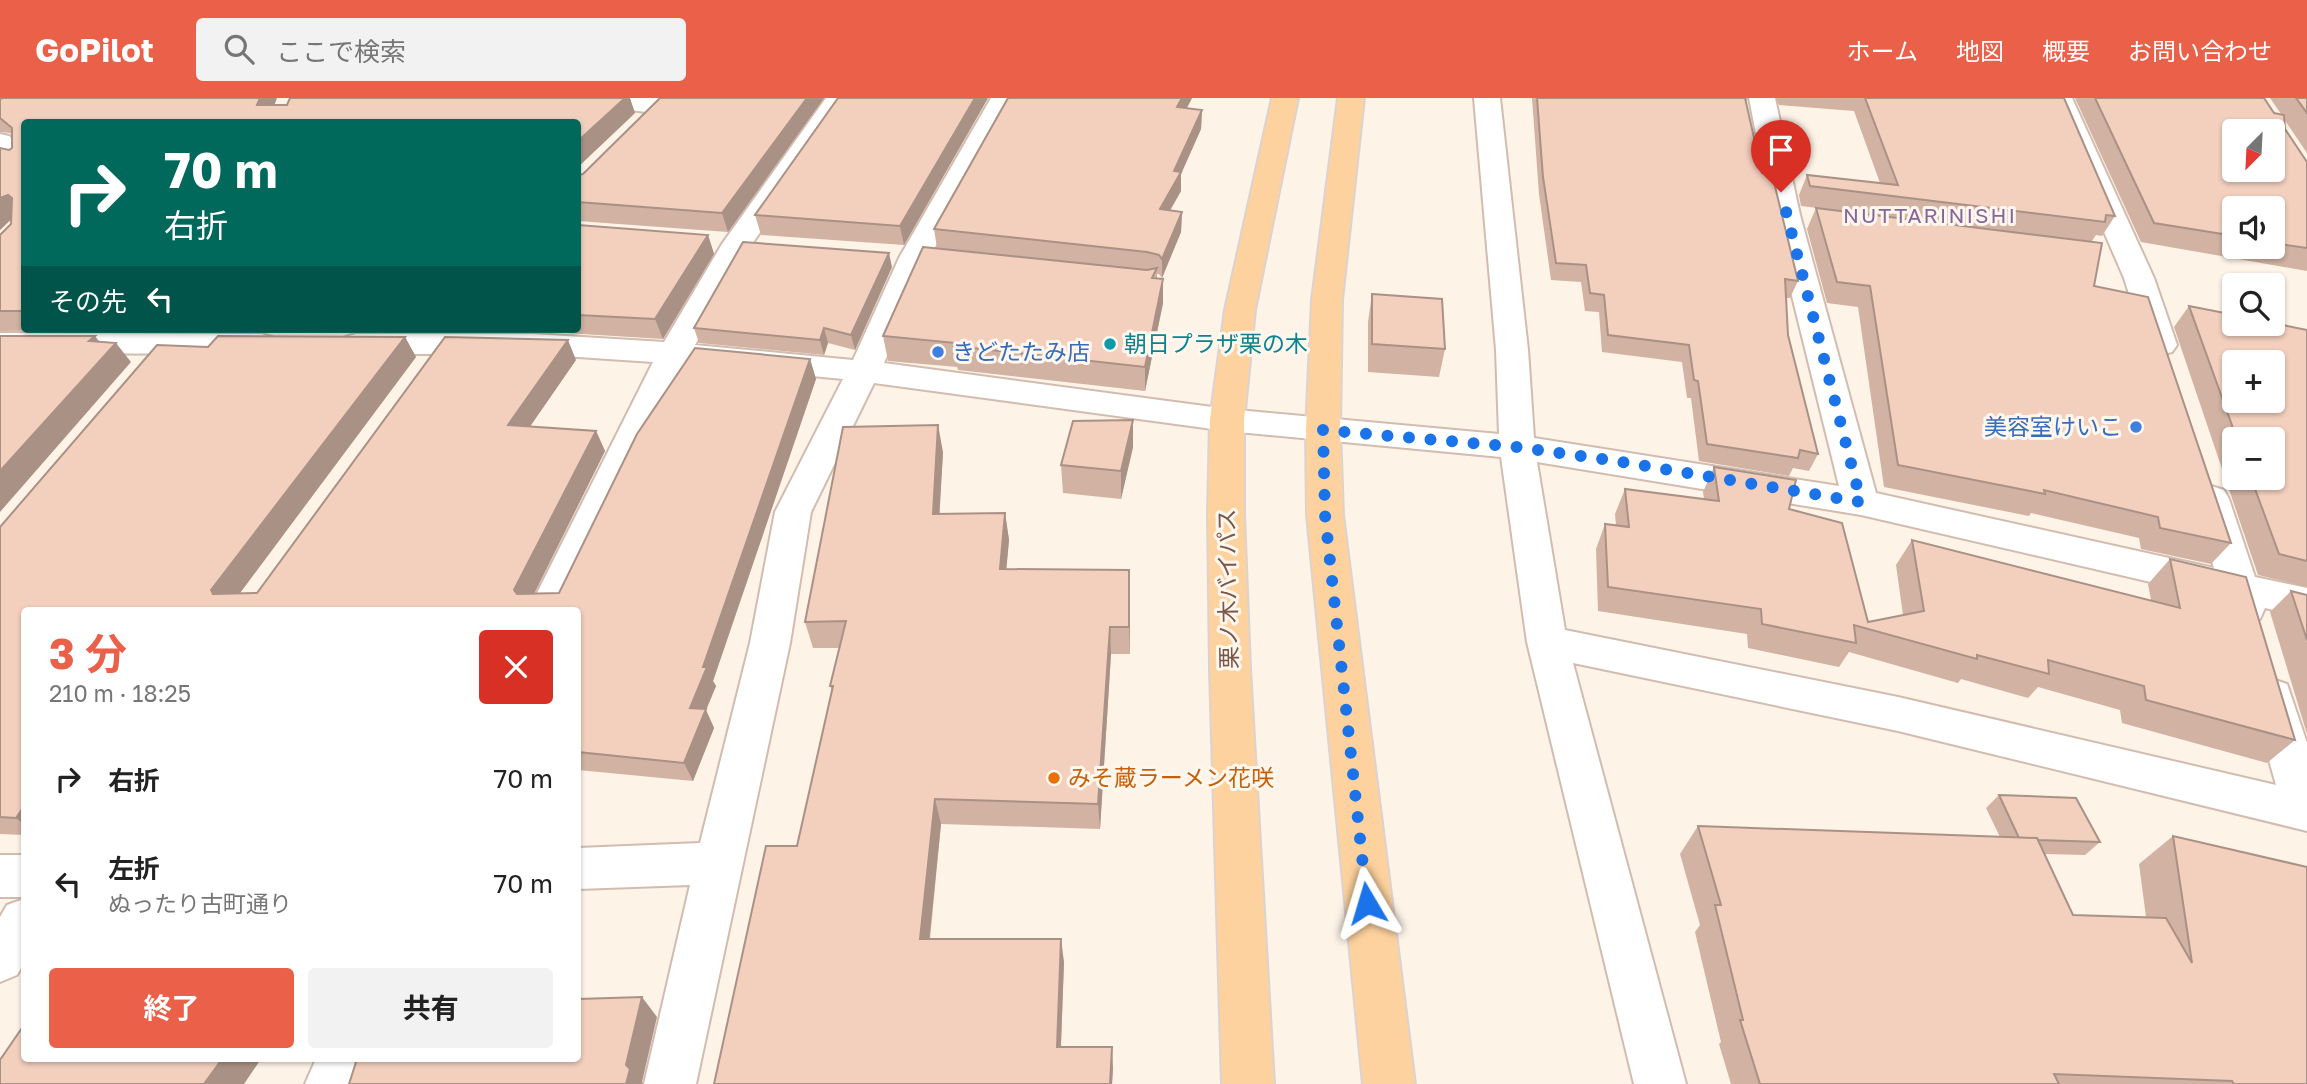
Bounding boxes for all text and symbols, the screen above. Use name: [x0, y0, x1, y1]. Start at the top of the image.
search box: [196, 18, 686, 81]
text: GoPilot: [35, 30, 154, 69]
icon: search: [220, 30, 258, 68]
text: ここで検索: [276, 36, 406, 67]
text: ホーム: [1847, 36, 1918, 65]
text: 地図: [1956, 36, 2004, 65]
text: 概要: [2042, 36, 2090, 65]
text: お問い合わせ: [2128, 36, 2272, 65]
north arrow: [2222, 119, 2286, 182]
map controls: [2222, 119, 2285, 490]
pin: [1751, 120, 1811, 192]
icon: arrive: [1762, 131, 1800, 169]
text: 70 m: [164, 140, 278, 199]
icon: right: [49, 147, 140, 238]
button: sound: [2222, 196, 2285, 259]
district label: NUTTARINISHI: [1843, 202, 2017, 228]
text: 右折: [164, 206, 228, 244]
button: search: [2222, 273, 2285, 336]
icon: left: [141, 280, 179, 318]
text: その先: [49, 286, 127, 317]
place label: 朝日プラザ栗の木: [1124, 329, 1308, 357]
marker: 朝日プラザ栗の木: [1102, 336, 1118, 352]
place label: きどたたみ店: [952, 337, 1090, 365]
marker: きどたたみ店: [930, 344, 946, 360]
button: +: [2222, 350, 2285, 413]
place label: 美容室けいこ: [1984, 412, 2122, 440]
marker: 美容室けいこ: [2128, 419, 2144, 435]
button: −: [2222, 427, 2285, 490]
street label: 栗ノ木バイパス: [1212, 509, 1242, 670]
text: 3 分: [49, 628, 127, 678]
button: close: [479, 630, 553, 704]
text: 210 m · 18:25: [49, 679, 191, 707]
icon: right: [49, 760, 87, 798]
text: 70 m: [494, 763, 553, 794]
place label: みそ蔵ラーメン花咲: [1068, 763, 1274, 791]
text: 右折: [108, 765, 160, 796]
marker: みそ蔵ラーメン花咲: [1046, 770, 1062, 786]
text: 左折: [108, 853, 160, 884]
icon: left: [49, 865, 87, 903]
position arrow: [1330, 866, 1404, 940]
text: 70 m: [494, 868, 553, 899]
text: ぬったり古町通り: [108, 889, 292, 917]
button: 終了: [49, 968, 294, 1048]
button: 共有: [308, 968, 553, 1048]

